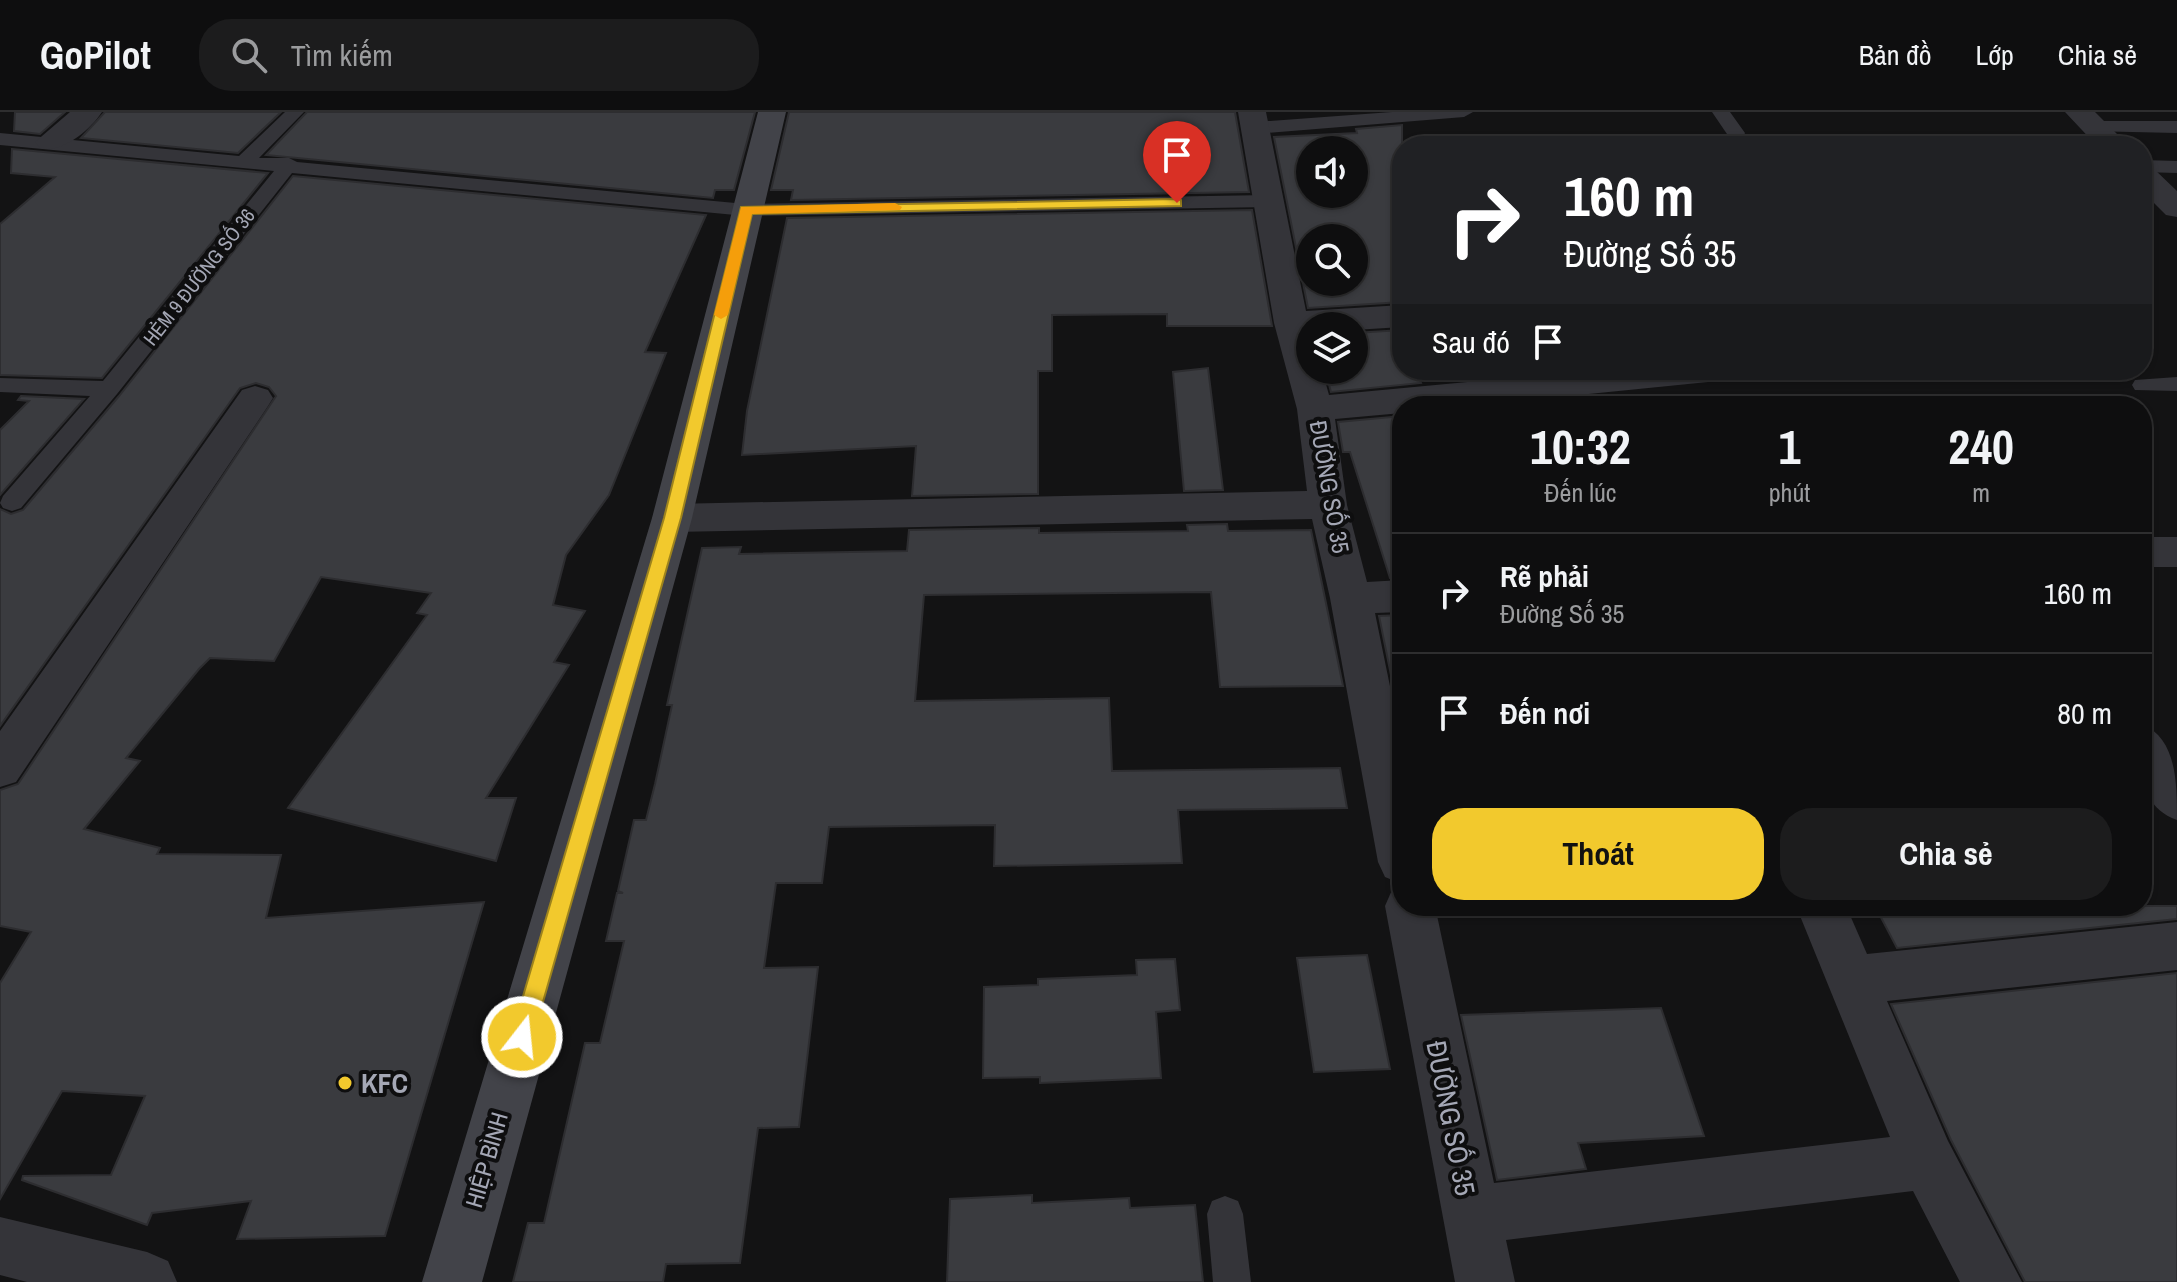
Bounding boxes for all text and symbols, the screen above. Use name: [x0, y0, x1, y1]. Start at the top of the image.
search box: [199, 19, 759, 91]
text: GoPilot: [40, 30, 151, 81]
icon: search: [227, 33, 271, 77]
text: Tìm kiếm: [291, 35, 393, 75]
text: Bản đồ: [1859, 36, 1932, 74]
text: Lớp: [1976, 36, 2014, 74]
text: Chia sẻ: [2058, 36, 2137, 74]
pin: [1143, 121, 1211, 203]
icon: arrive: [1155, 133, 1199, 177]
map controls: [1296, 136, 1368, 384]
button: sound: [1296, 136, 1368, 208]
text: 160 m: [1564, 158, 1694, 233]
icon: right: [1432, 168, 1536, 272]
street label: HẺM 9 ĐƯỜNG SỐ 36: [137, 203, 261, 351]
button: search: [1296, 224, 1368, 296]
text: Đường Số 35: [1564, 230, 1736, 278]
button: layers: [1296, 312, 1368, 384]
icon: arrive: [1526, 320, 1570, 364]
text: Sau đó: [1432, 322, 1510, 362]
text: 10:32: [1530, 414, 1631, 479]
text: 1: [1779, 414, 1800, 479]
text: 240: [1948, 414, 2014, 479]
street label: ĐƯỜNG SỐ 35: [1303, 418, 1357, 556]
text: Đến lúc: [1544, 475, 1617, 510]
text: phút: [1769, 475, 1810, 510]
text: m: [1972, 475, 1990, 510]
text: Rẽ phải: [1500, 556, 1589, 596]
icon: right: [1432, 571, 1476, 615]
text: 160 m: [2044, 573, 2112, 613]
text: Đường Số 35: [1500, 596, 1624, 631]
icon: arrive: [1432, 691, 1476, 735]
text: Đến nơi: [1500, 693, 1590, 733]
text: 80 m: [2057, 693, 2112, 733]
button: Thoát: [1432, 808, 1764, 900]
button: Chia sẻ: [1780, 808, 2112, 900]
position arrow: [480, 995, 564, 1079]
street label: ĐƯỜNG SỐ 35: [1417, 1037, 1485, 1199]
place label: KFC: [361, 1064, 408, 1102]
marker: KFC: [336, 1074, 354, 1092]
street label: HIỆP BÌNH: [457, 1108, 515, 1211]

